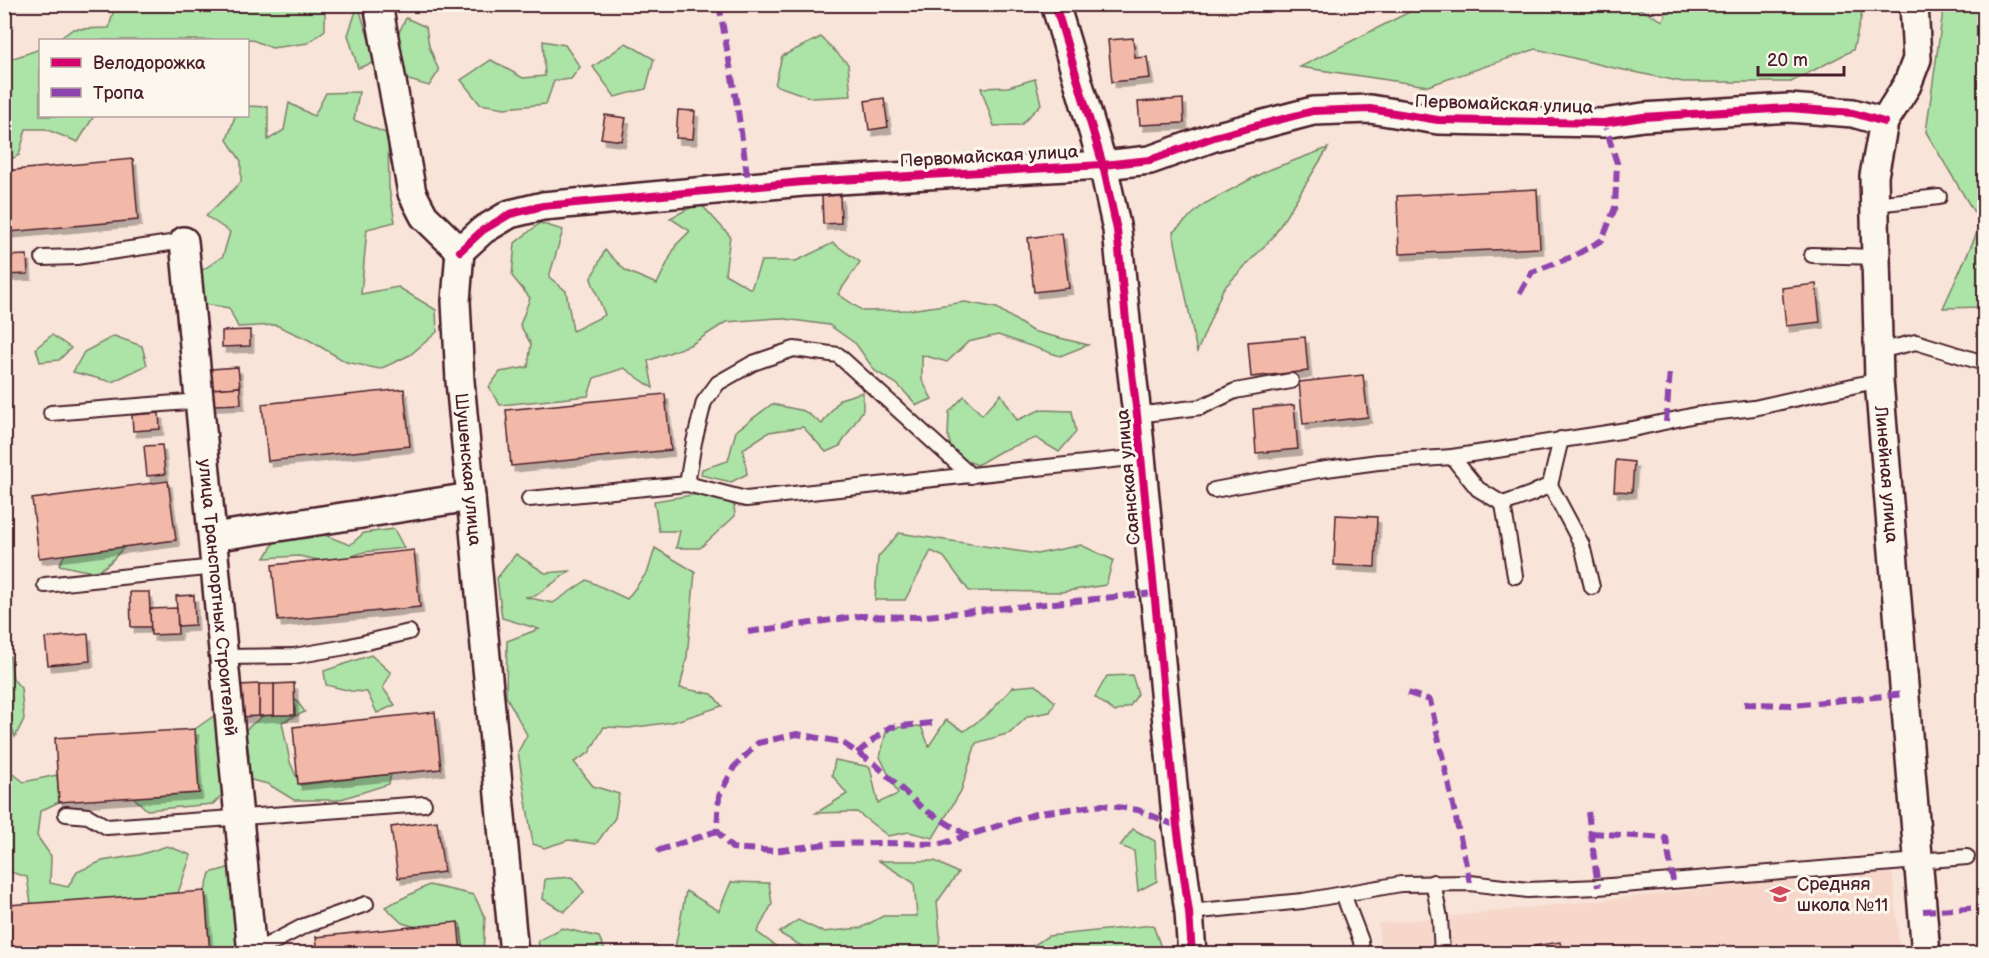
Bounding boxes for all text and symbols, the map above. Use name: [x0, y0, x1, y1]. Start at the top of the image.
legend: [39, 39, 249, 117]
scale bar: [1758, 39, 1844, 77]
text: 20 m: [1767, 50, 1808, 71]
text: Велодорожка: [93, 53, 206, 74]
text: Тропа: [93, 83, 144, 104]
street label: Первомайская улица: [1414, 91, 1594, 118]
street label: Первомайская улица: [899, 141, 1079, 172]
street label: Шушенская улица: [450, 392, 486, 547]
street label: Линейная улица: [1870, 404, 1902, 544]
street label: Саянская улица: [1112, 408, 1145, 546]
street label: улица Транспортных Строителей: [194, 458, 241, 737]
place label: Средняя школа №11: [1797, 874, 1888, 916]
school or university icon: Средняя школа №11: [1768, 882, 1792, 906]

